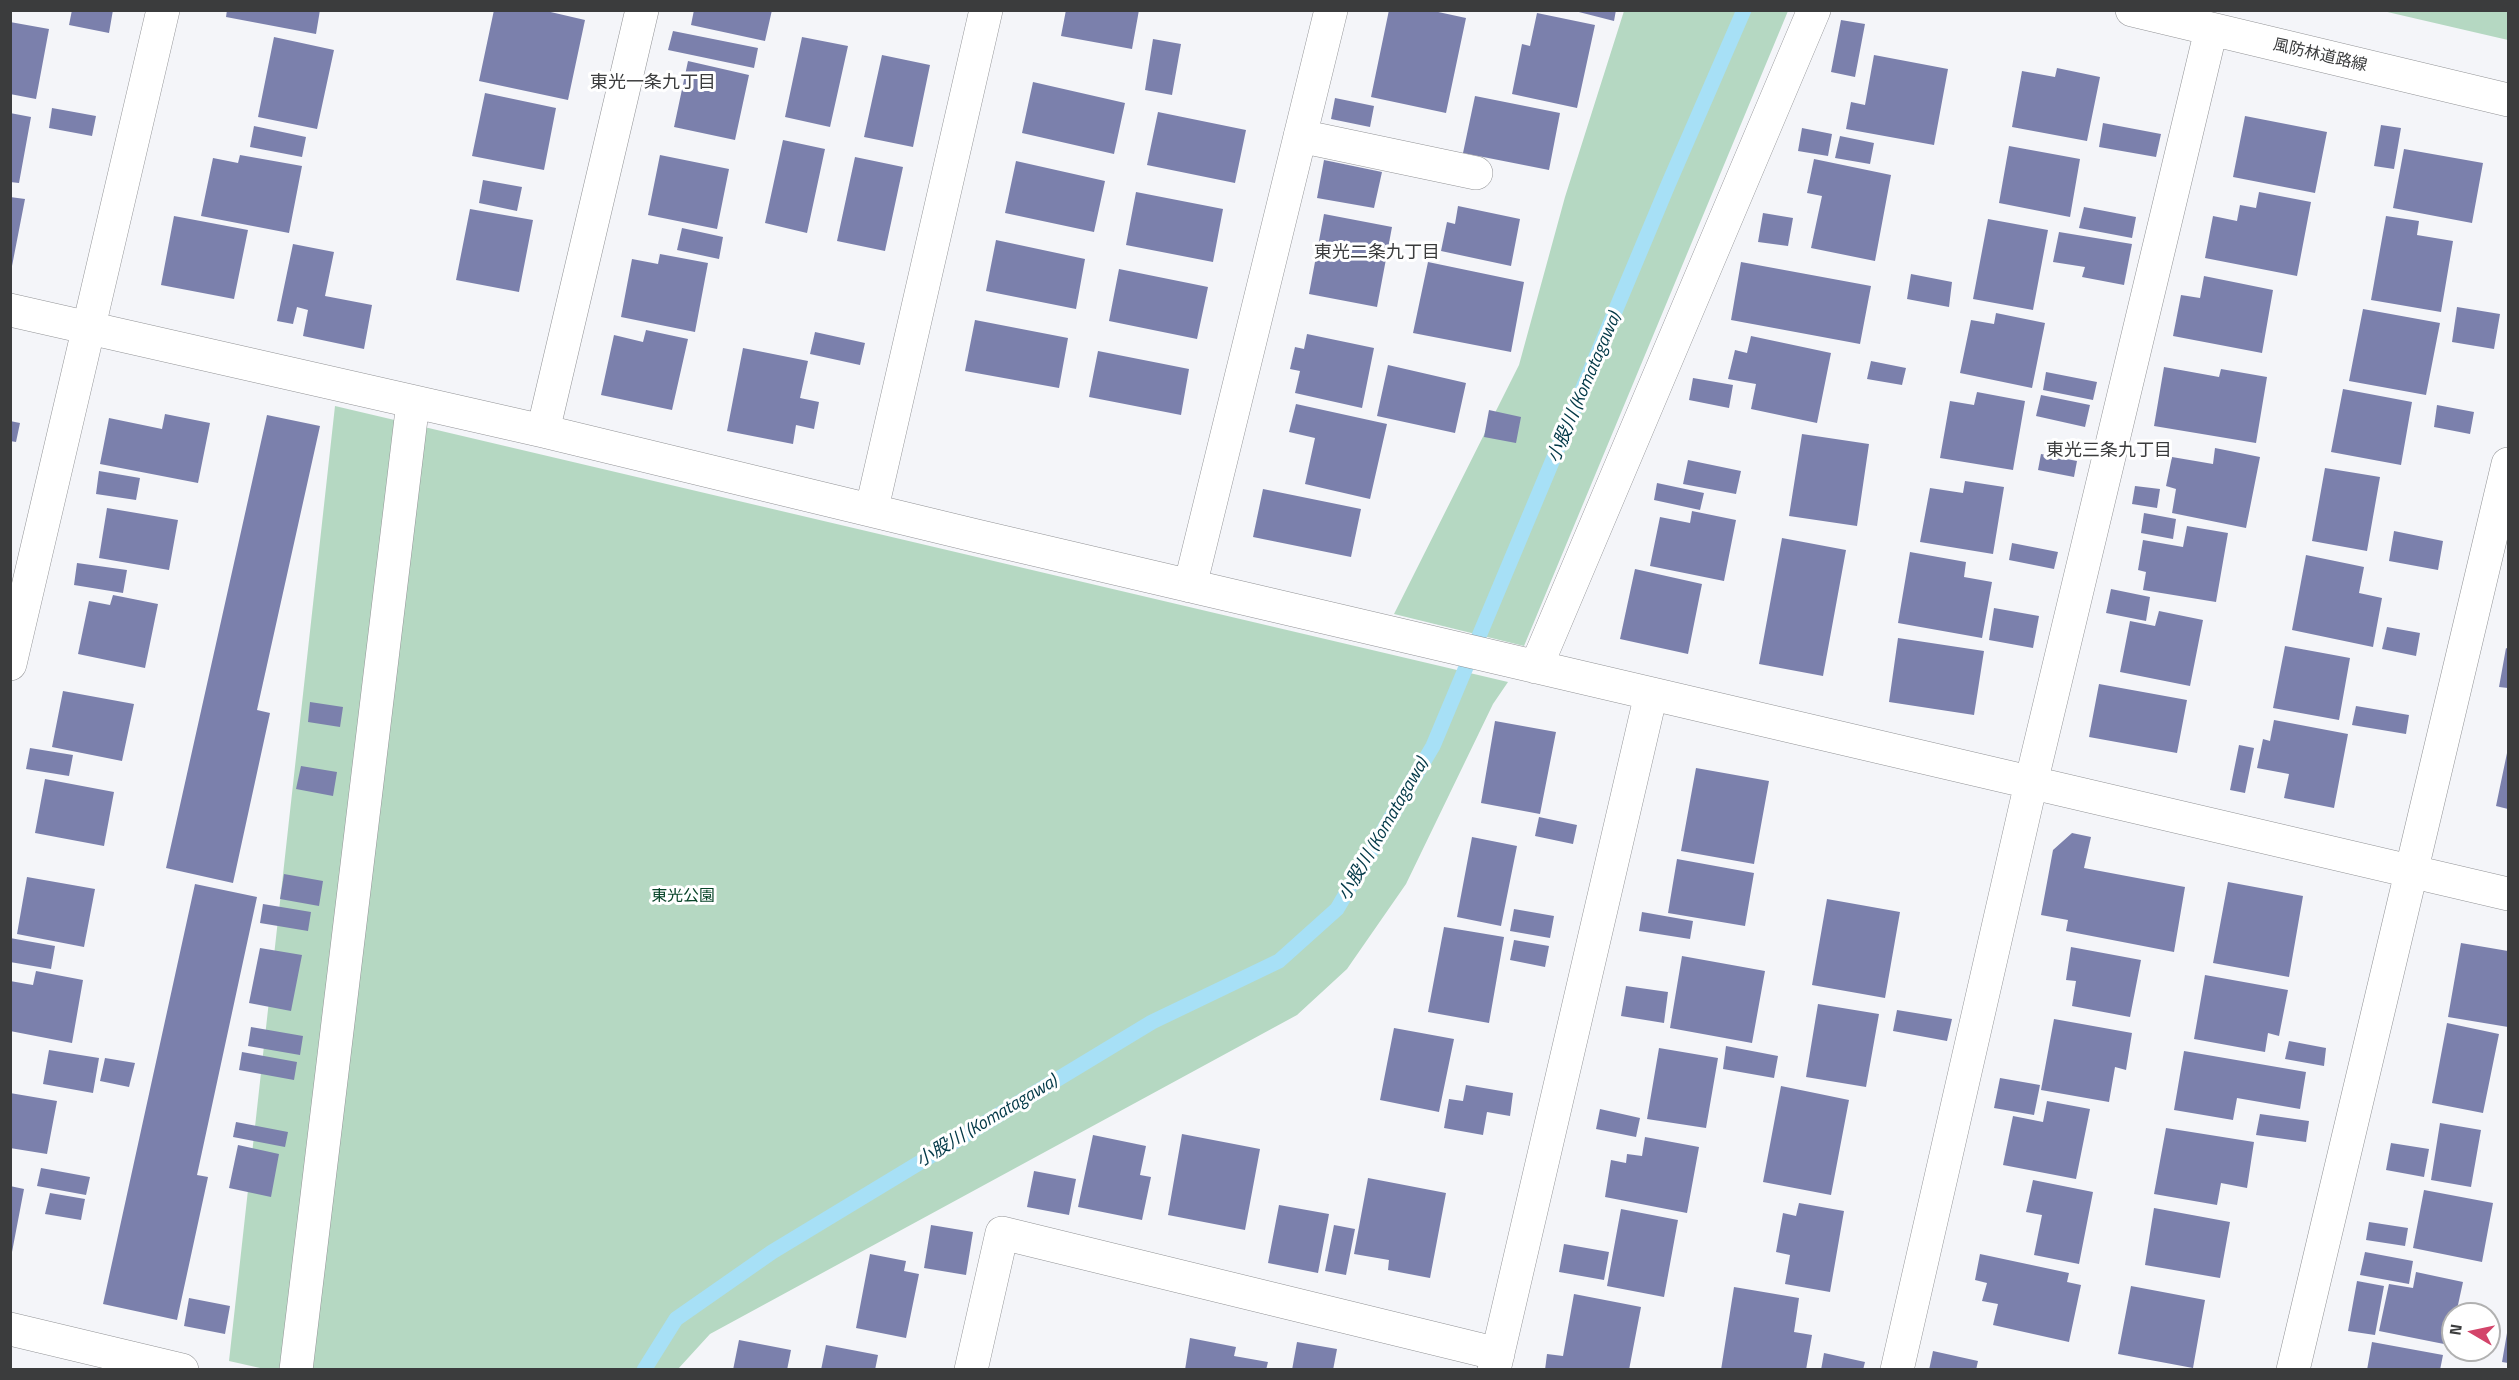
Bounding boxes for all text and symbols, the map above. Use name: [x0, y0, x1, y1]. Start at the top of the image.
street label: 風防林道路線: [2271, 36, 2369, 76]
district label: 東光一条九丁目: [590, 73, 716, 95]
district label: 東光二条九丁目: [1314, 243, 1440, 265]
water label: 小股川 (Komatagawa): [1544, 310, 1626, 466]
district label: 東光三条九丁目: [2046, 441, 2172, 463]
water label: 小股川 (Komatagawa): [1334, 755, 1434, 905]
park label: 東光公園: [651, 887, 715, 907]
water label: 小股川 (Komatagawa): [913, 1071, 1061, 1173]
north arrow: [2441, 1302, 2501, 1362]
text: N: [2442, 1322, 2468, 1337]

